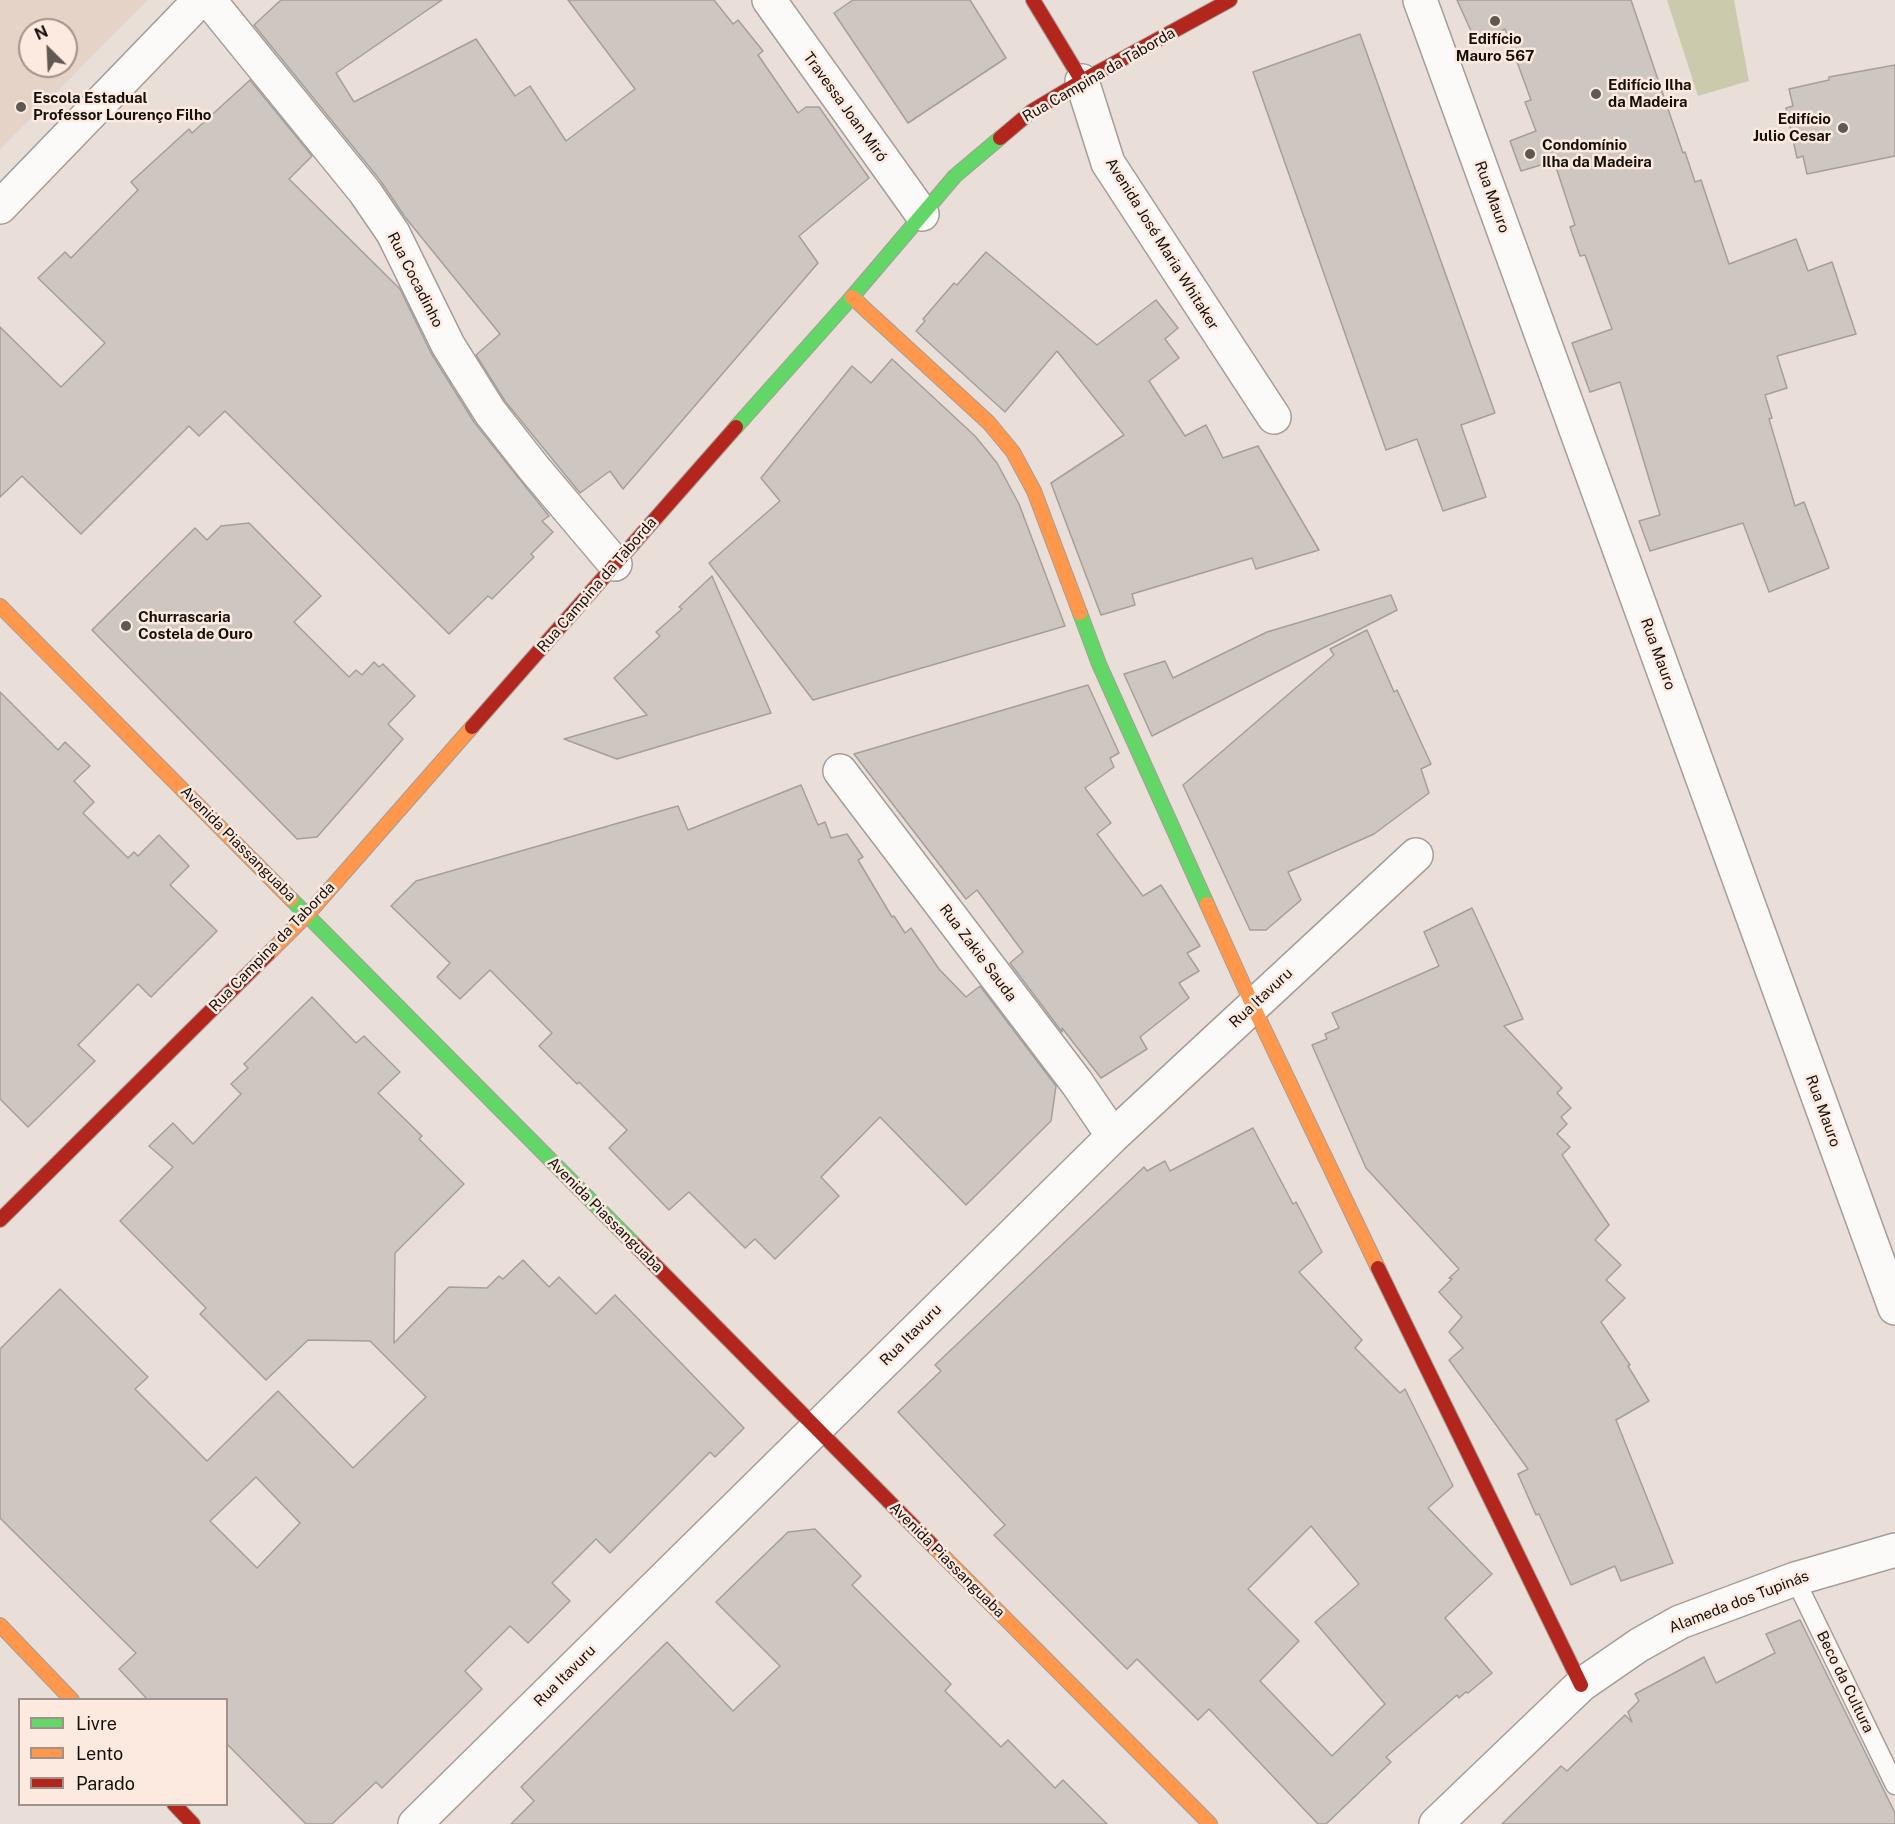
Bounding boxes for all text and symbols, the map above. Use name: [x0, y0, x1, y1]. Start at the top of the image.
marker: Edifício Mauro 567: [1488, 14, 1502, 28]
north arrow: [18, 18, 78, 78]
text: N: [32, 22, 51, 44]
street label: Rua Campina da Taborda: [1020, 24, 1178, 126]
place label: Edifício Mauro 567: [1456, 30, 1534, 65]
street label: Travessa Joan Miró: [799, 49, 891, 165]
place label: Edifício Ilha da Madeira: [1608, 76, 1692, 111]
marker: Edifício Ilha da Madeira: [1589, 87, 1603, 101]
place label: Escola Estadual Professor Lourenço Filho: [33, 89, 211, 124]
marker: Escola Estadual Professor Lourenço Filho: [14, 100, 28, 114]
place label: Edifício Julio Cesar: [1753, 110, 1831, 145]
marker: Edifício Julio Cesar: [1836, 121, 1850, 135]
place label: Condomínio Ilha da Madeira: [1542, 136, 1652, 171]
marker: Condomínio Ilha da Madeira: [1523, 147, 1537, 161]
street label: Avenida José Maria Whitaker: [1102, 155, 1222, 333]
street label: Rua Mauro: [1471, 159, 1513, 235]
street label: Rua Cocadinho: [383, 229, 447, 331]
street label: Rua Campina da Taborda: [533, 514, 661, 656]
place label: Churrascaria Costela de Ouro: [138, 608, 253, 643]
street label: Rua Mauro: [1637, 616, 1679, 692]
marker: Churrascaria Costela de Ouro: [119, 619, 133, 633]
street label: Avenida Piassanguaba: [177, 783, 299, 905]
street label: Rua Campina da Taborda: [205, 878, 339, 1016]
street label: Rua Zakie Sauda: [936, 901, 1020, 1005]
street label: Rua Itavuru: [1226, 964, 1296, 1032]
street label: Rua Mauro: [1802, 1073, 1844, 1149]
street label: Avenida Piassanguaba: [544, 1154, 666, 1276]
street label: Rua Itavuru: [876, 1300, 946, 1370]
street label: Avenida Piassanguaba: [886, 1499, 1008, 1621]
street label: Alameda dos Tupinás: [1666, 1567, 1812, 1637]
street label: Beco da Cultura: [1813, 1628, 1877, 1736]
street label: Rua Itavuru: [530, 1641, 600, 1711]
legend: [18, 1698, 228, 1806]
text: Livre: [76, 1713, 117, 1734]
text: Lento: [76, 1743, 123, 1764]
text: Parado: [76, 1773, 135, 1794]

